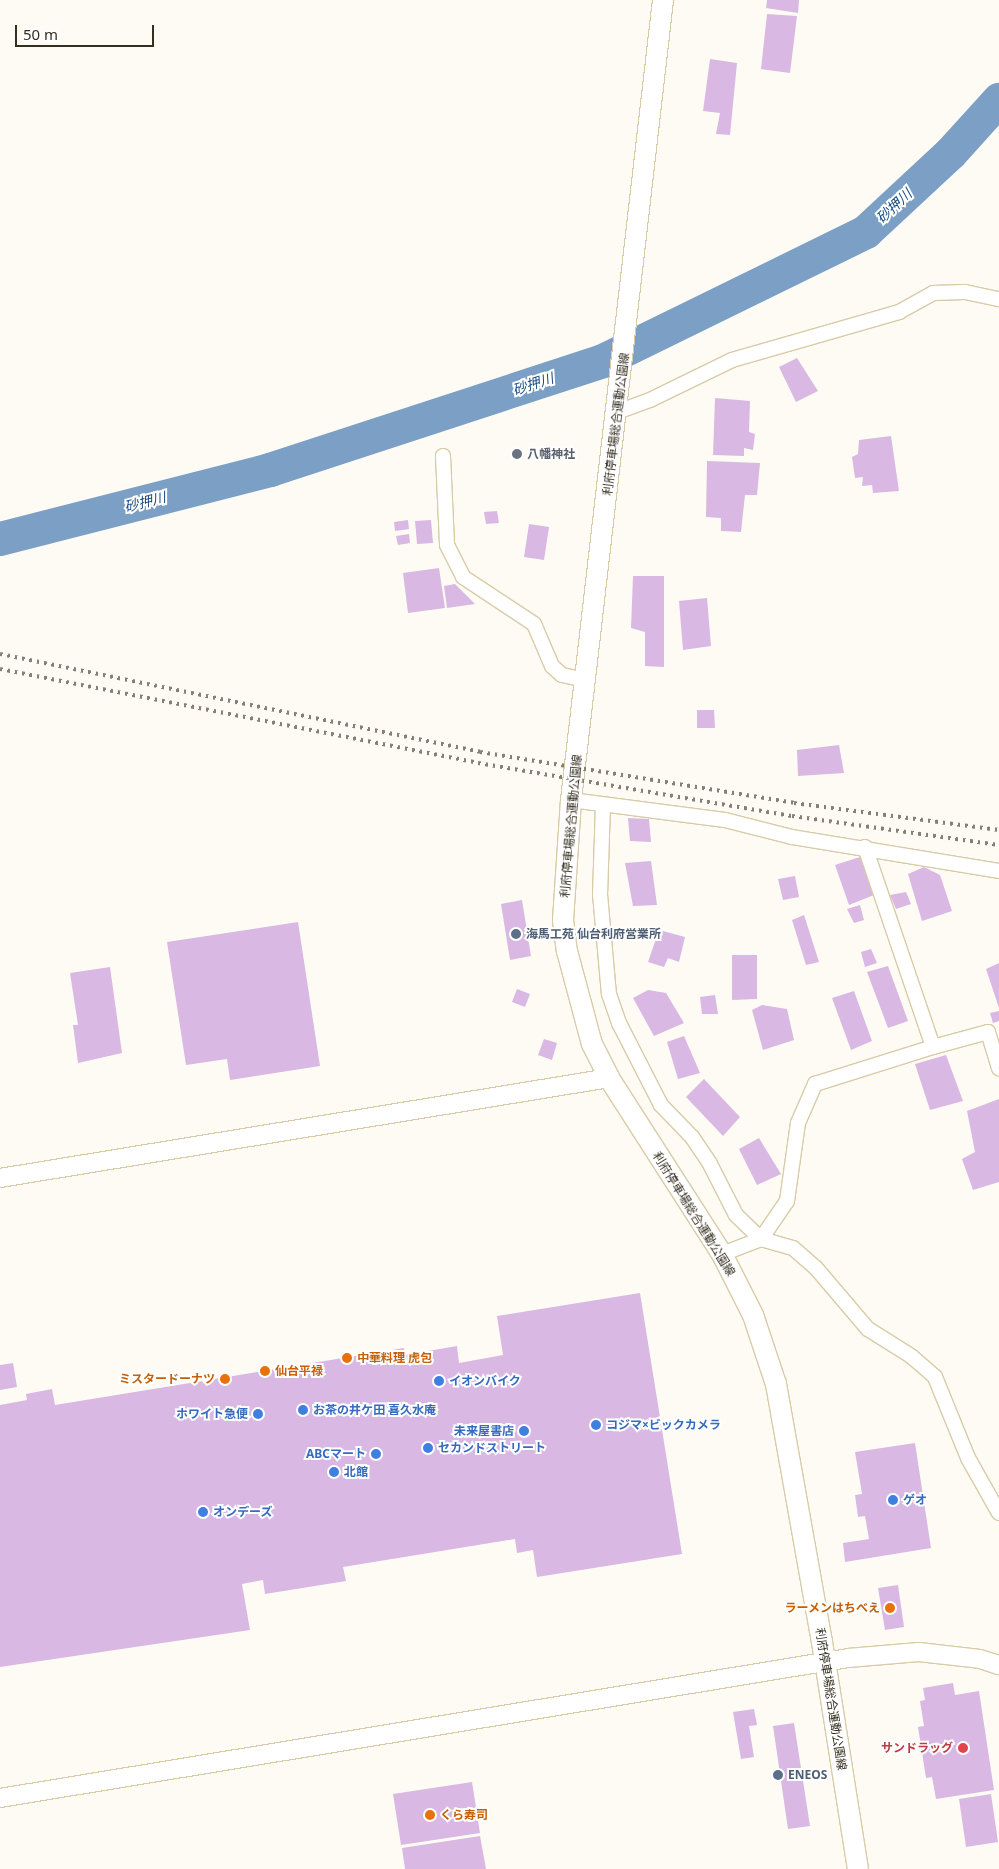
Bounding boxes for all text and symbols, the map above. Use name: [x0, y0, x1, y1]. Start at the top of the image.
scale bar: [18, 15, 156, 47]
text: 50 m: [23, 24, 58, 44]
water label: 砂押川: [873, 186, 915, 226]
street label: 利府停車場総合運動公園線: [600, 352, 632, 496]
water label: 砂押川: [510, 370, 556, 398]
place label: 八幡神社: [527, 447, 575, 461]
marker: 八幡神社: [511, 448, 523, 460]
water label: 砂押川: [123, 489, 167, 515]
street label: 利府停車場総合運動公園線: [558, 754, 584, 898]
place label: 海馬工苑 仙台利府営業所: [526, 927, 661, 941]
marker: 海馬工苑 仙台利府営業所: [510, 928, 522, 940]
street label: 利府停車場総合運動公園線: [650, 1149, 738, 1279]
place label: 中華料理 虎包: [357, 1351, 432, 1365]
marker: 中華料理 虎包: [341, 1352, 353, 1364]
place label: 仙台平禄: [275, 1364, 323, 1378]
marker: 仙台平禄: [259, 1365, 271, 1377]
place label: ミスタードーナツ: [119, 1372, 215, 1386]
marker: ミスタードーナツ: [219, 1373, 231, 1385]
place label: イオンバイク: [449, 1374, 521, 1388]
marker: イオンバイク: [433, 1375, 445, 1387]
place label: お茶の井ケ田 喜久水庵: [313, 1403, 436, 1417]
marker: お茶の井ケ田 喜久水庵: [297, 1404, 309, 1416]
place label: ホワイト急便: [176, 1407, 248, 1421]
marker: ホワイト急便: [252, 1408, 264, 1420]
place label: コジマ×ビックカメラ: [606, 1418, 721, 1432]
marker: コジマ×ビックカメラ: [590, 1419, 602, 1431]
place label: 未来屋書店: [454, 1424, 514, 1438]
marker: 未来屋書店: [518, 1425, 530, 1437]
place label: セカンドストリート: [438, 1441, 546, 1455]
marker: セカンドストリート: [422, 1442, 434, 1454]
place label: ABCマート: [306, 1447, 366, 1461]
marker: ABCマート: [370, 1448, 382, 1460]
place label: 北館: [344, 1465, 368, 1479]
marker: 北館: [328, 1466, 340, 1478]
place label: ゲオ: [903, 1493, 927, 1507]
marker: ゲオ: [887, 1494, 899, 1506]
place label: オンデーズ: [213, 1505, 273, 1519]
marker: オンデーズ: [197, 1506, 209, 1518]
place label: ラーメンはちべえ: [784, 1601, 880, 1615]
marker: ラーメンはちべえ: [884, 1602, 896, 1614]
street label: 利府停車場総合運動公園線: [813, 1627, 849, 1771]
place label: サンドラッグ: [881, 1741, 953, 1755]
marker: サンドラッグ: [957, 1742, 969, 1754]
place label: ENEOS: [788, 1768, 827, 1782]
marker: ENEOS: [772, 1769, 784, 1781]
place label: くら寿司: [440, 1808, 488, 1822]
marker: くら寿司: [424, 1809, 436, 1821]

